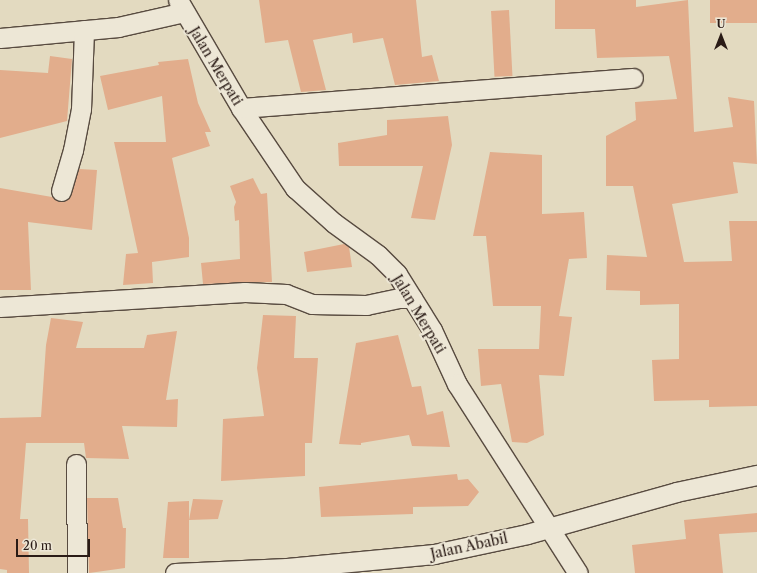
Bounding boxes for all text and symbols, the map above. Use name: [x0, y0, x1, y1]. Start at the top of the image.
north arrow: [701, 16, 741, 56]
text: U: [717, 17, 725, 31]
street label: Jalan Merpati: [186, 24, 246, 108]
street label: Jalan Merpati: [389, 272, 449, 356]
street label: Jalan Ababil: [428, 530, 510, 562]
scale bar: [18, 531, 92, 557]
text: 20 m: [23, 538, 52, 553]

